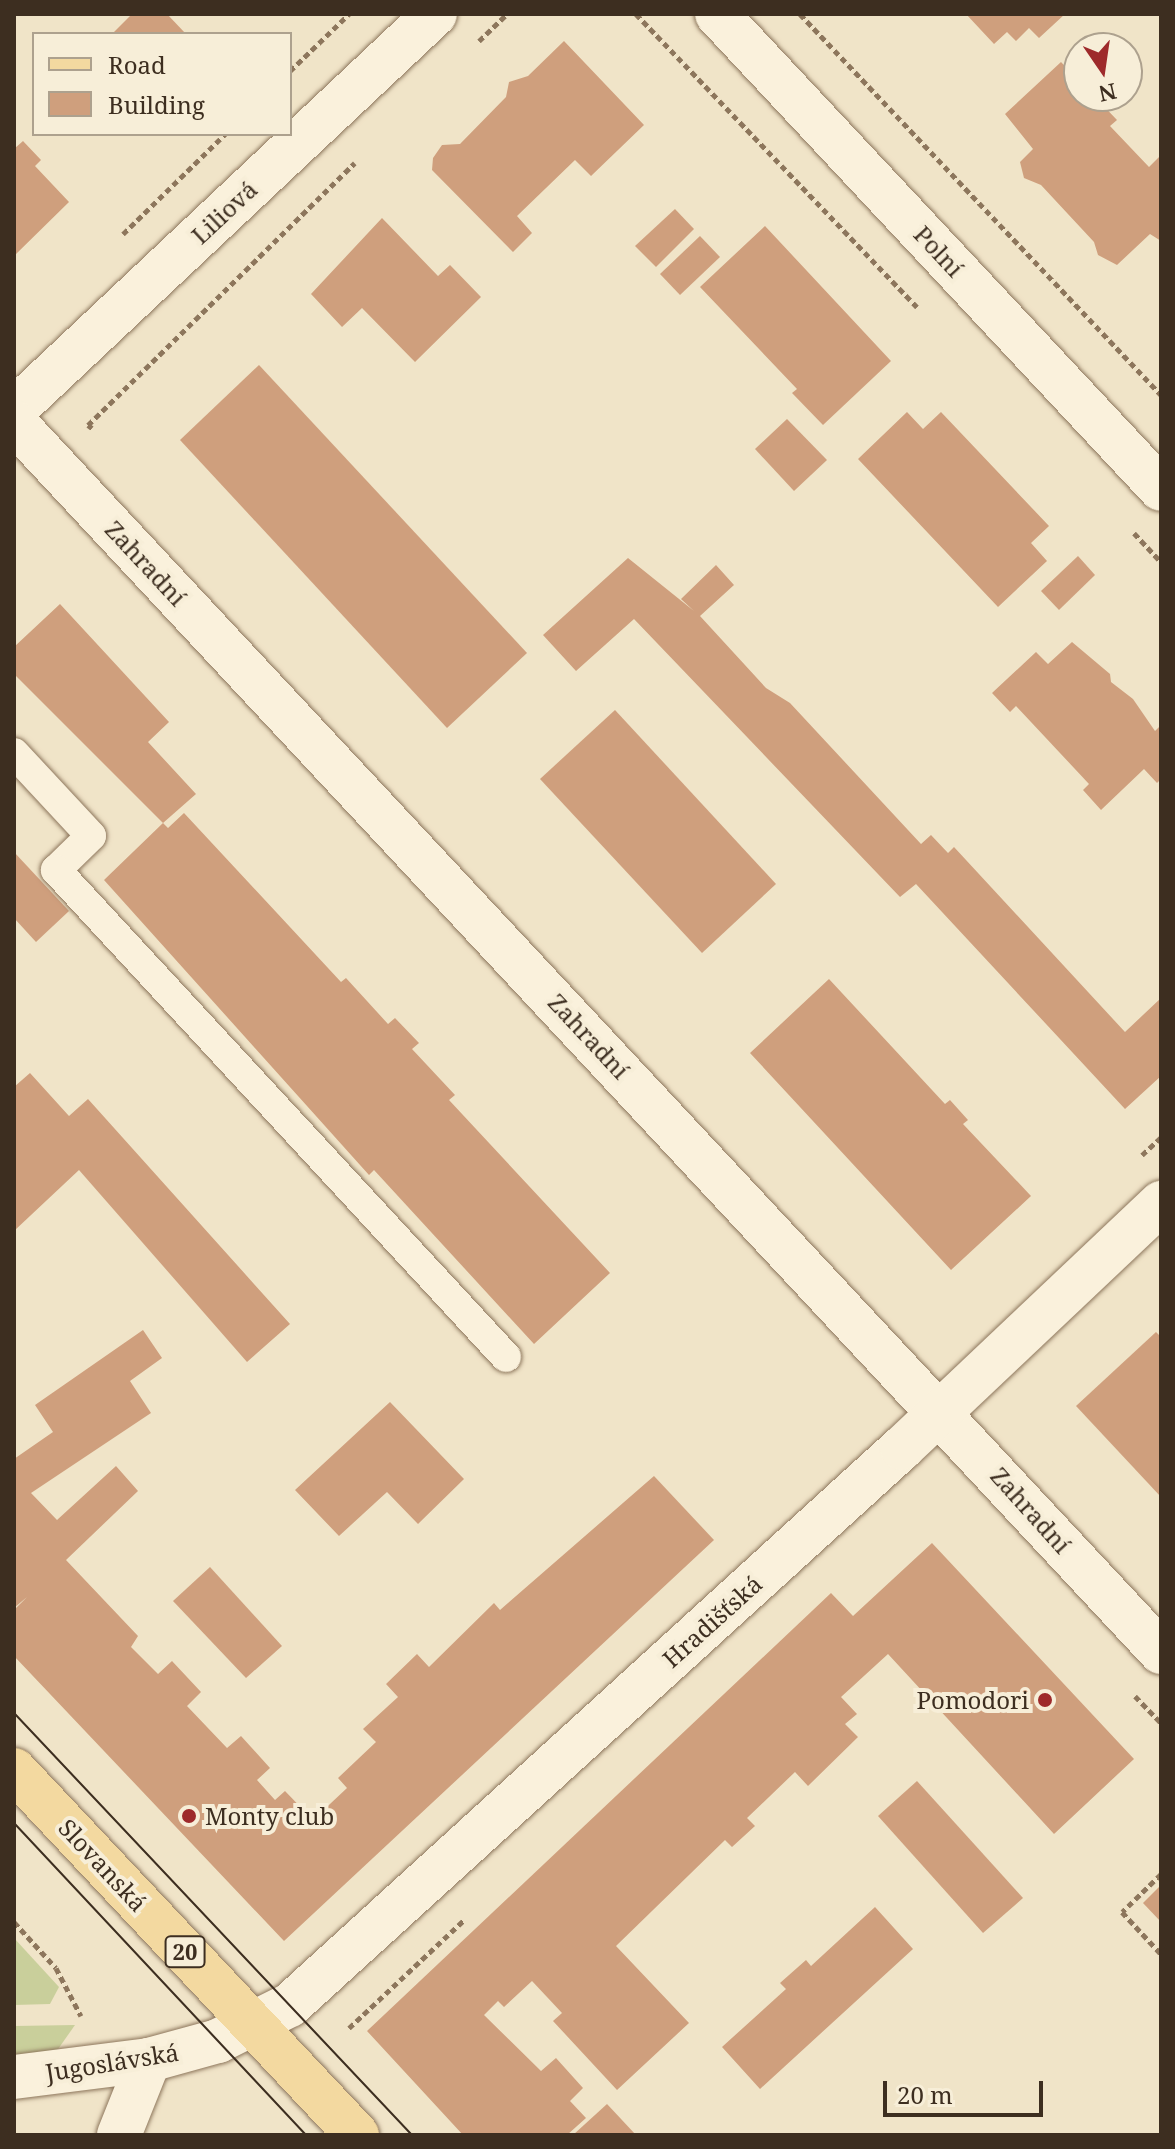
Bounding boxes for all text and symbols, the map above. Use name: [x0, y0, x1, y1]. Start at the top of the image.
legend: [32, 32, 292, 136]
north arrow: [1063, 32, 1143, 112]
text: Road: [108, 48, 166, 81]
text: N: [1096, 77, 1120, 110]
text: Building: [108, 88, 205, 121]
street label: Liliová: [185, 175, 263, 249]
street label: Polní: [908, 220, 970, 282]
street label: Zahradní: [100, 515, 192, 611]
street label: Zahradní: [543, 988, 635, 1084]
street label: Zahradní: [985, 1461, 1077, 1559]
street label: Hradišťská: [657, 1569, 767, 1673]
place label: Pomodori: [917, 1686, 1029, 1714]
marker: Pomodori: [1036, 1691, 1054, 1709]
place label: Monty club: [205, 1802, 334, 1830]
marker: Monty club: [180, 1807, 198, 1825]
street label: Slovanská: [53, 1813, 153, 1917]
road number: 20: [163, 1934, 207, 1970]
street label: Jugoslávská: [43, 2037, 181, 2087]
scale bar: [887, 2065, 1047, 2115]
text: 20 m: [897, 2078, 953, 2111]

